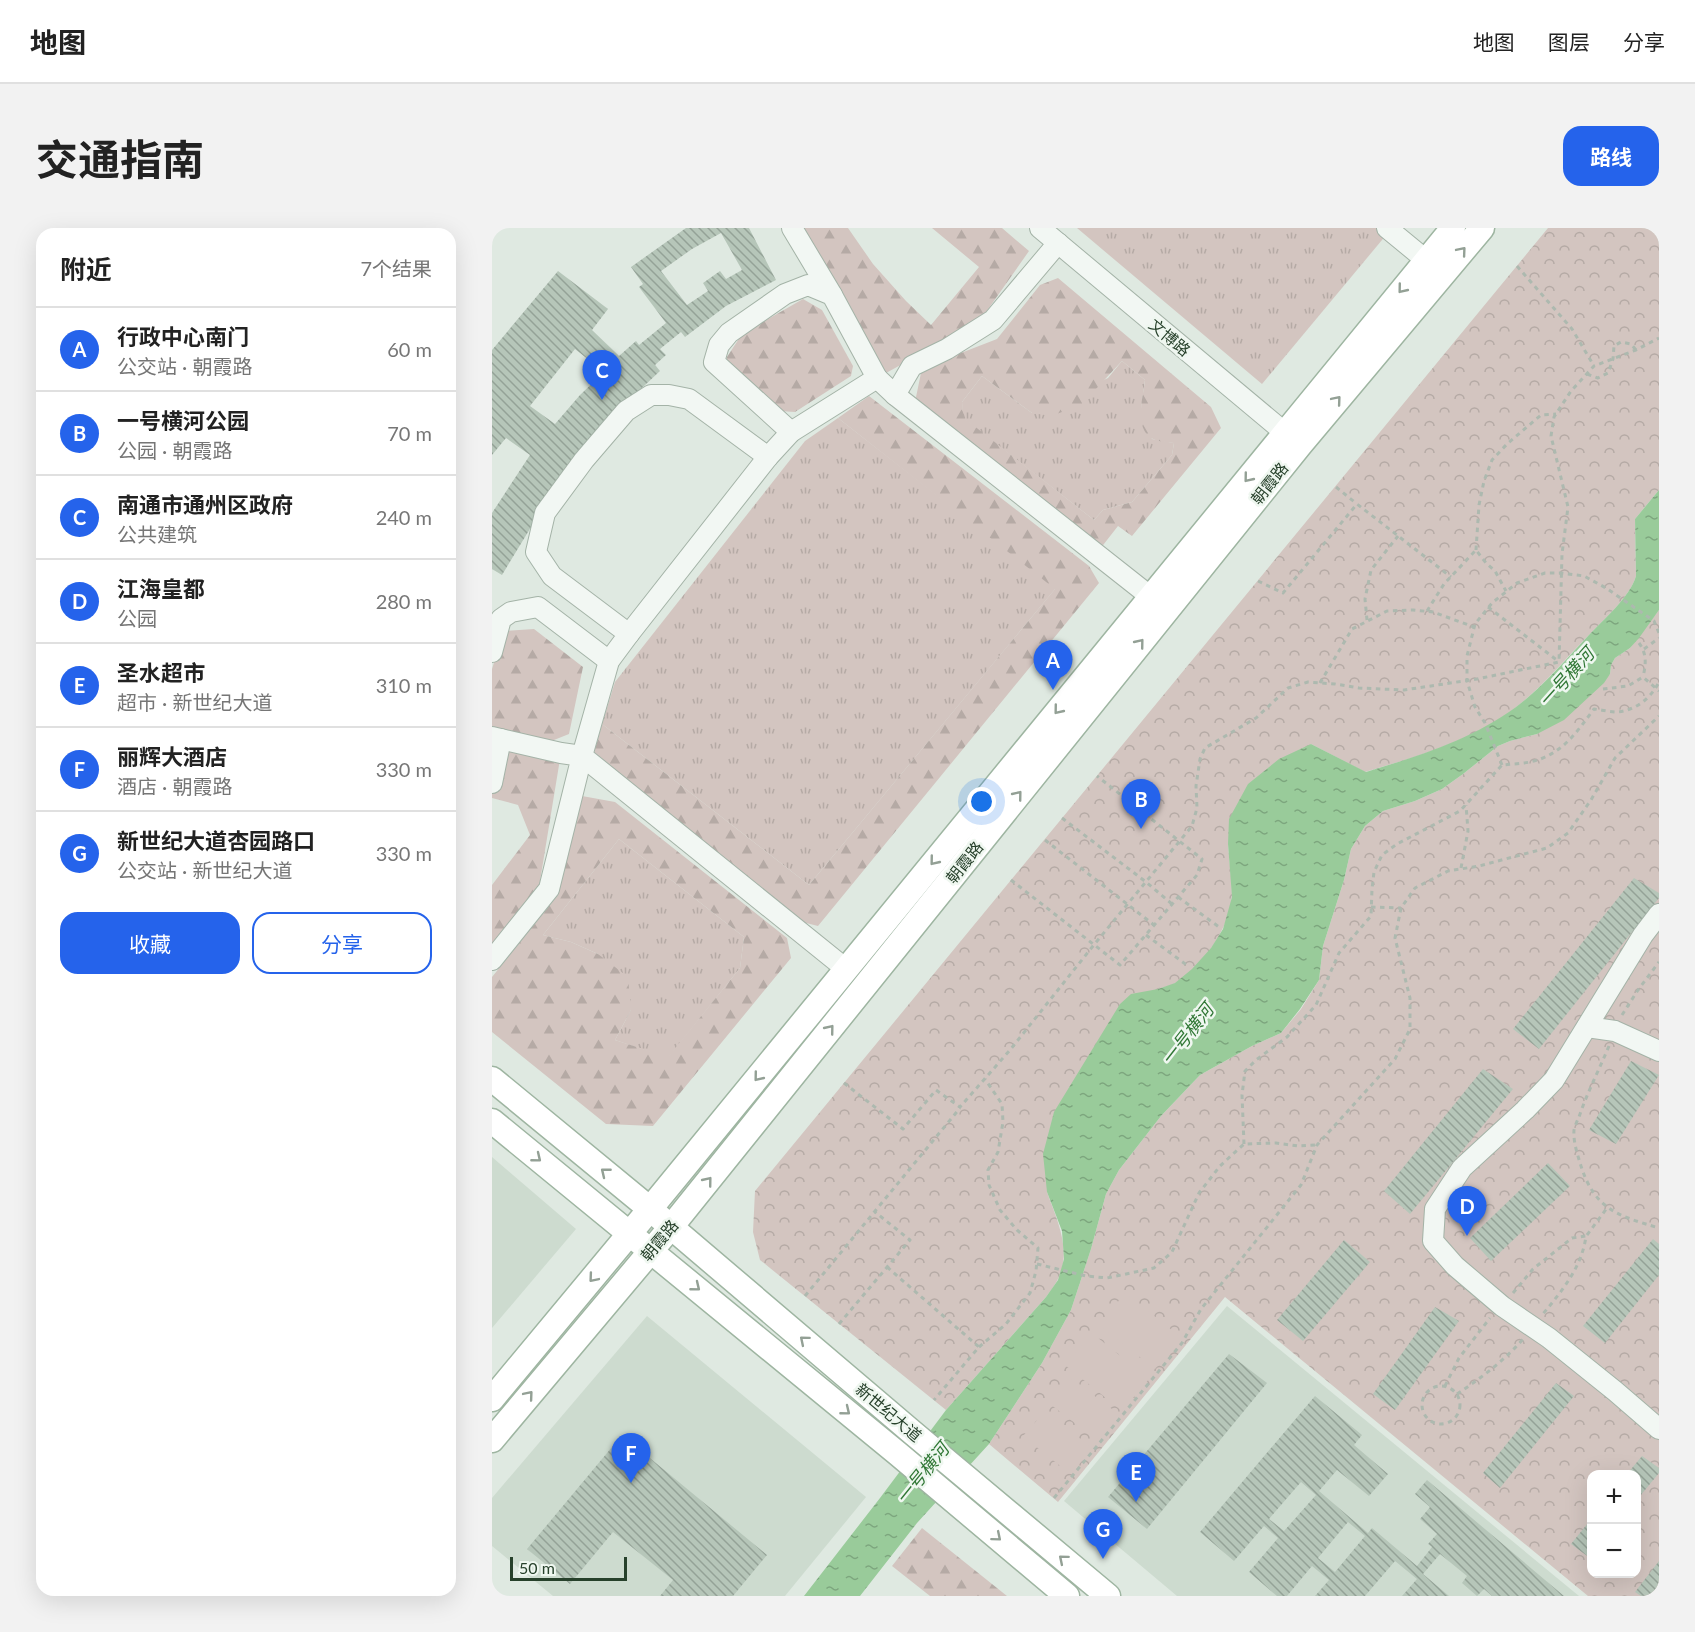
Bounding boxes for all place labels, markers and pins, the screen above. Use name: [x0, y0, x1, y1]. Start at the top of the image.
pin: C: [582, 350, 622, 400]
pin: A: [1034, 640, 1072, 690]
pin: B: [1122, 780, 1160, 829]
pin: D: [1448, 1186, 1486, 1236]
pin: F: [612, 1434, 650, 1483]
pin: E: [1116, 1452, 1156, 1502]
pin: G: [1084, 1510, 1122, 1559]

